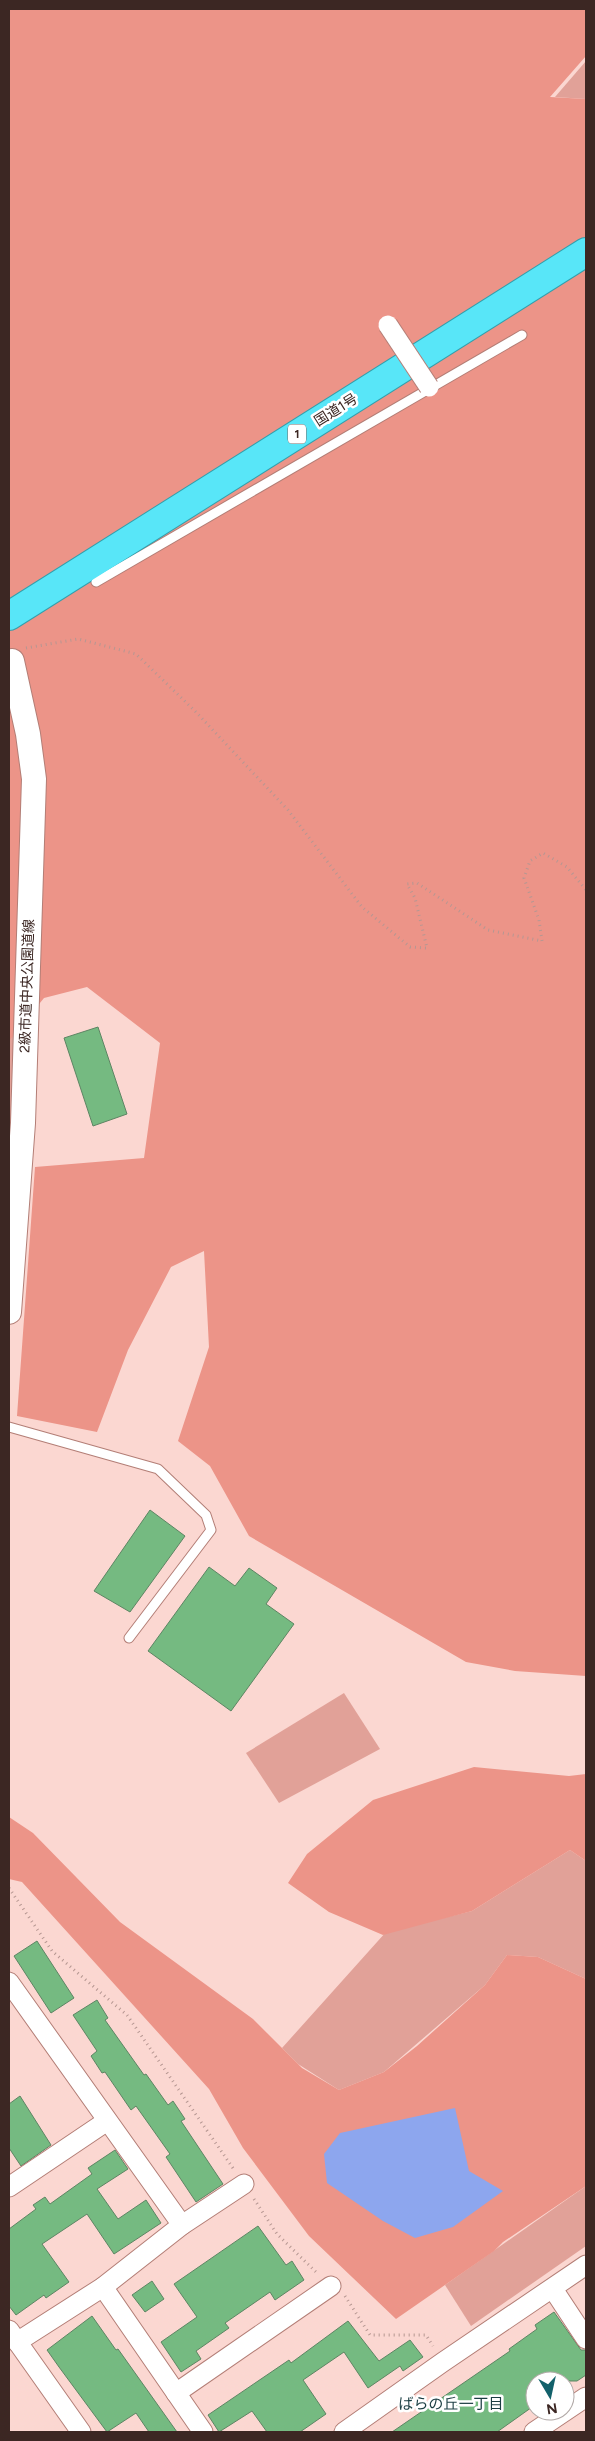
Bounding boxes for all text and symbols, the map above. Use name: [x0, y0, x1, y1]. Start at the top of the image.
street label: 国道1号: [311, 390, 361, 430]
road number: 1: [288, 424, 306, 444]
street label: 2級市道中央公園道線: [16, 919, 38, 1053]
north arrow: [525, 2371, 575, 2421]
district label: ばらの丘一丁目: [398, 2395, 504, 2413]
text: N: [545, 2399, 559, 2418]

